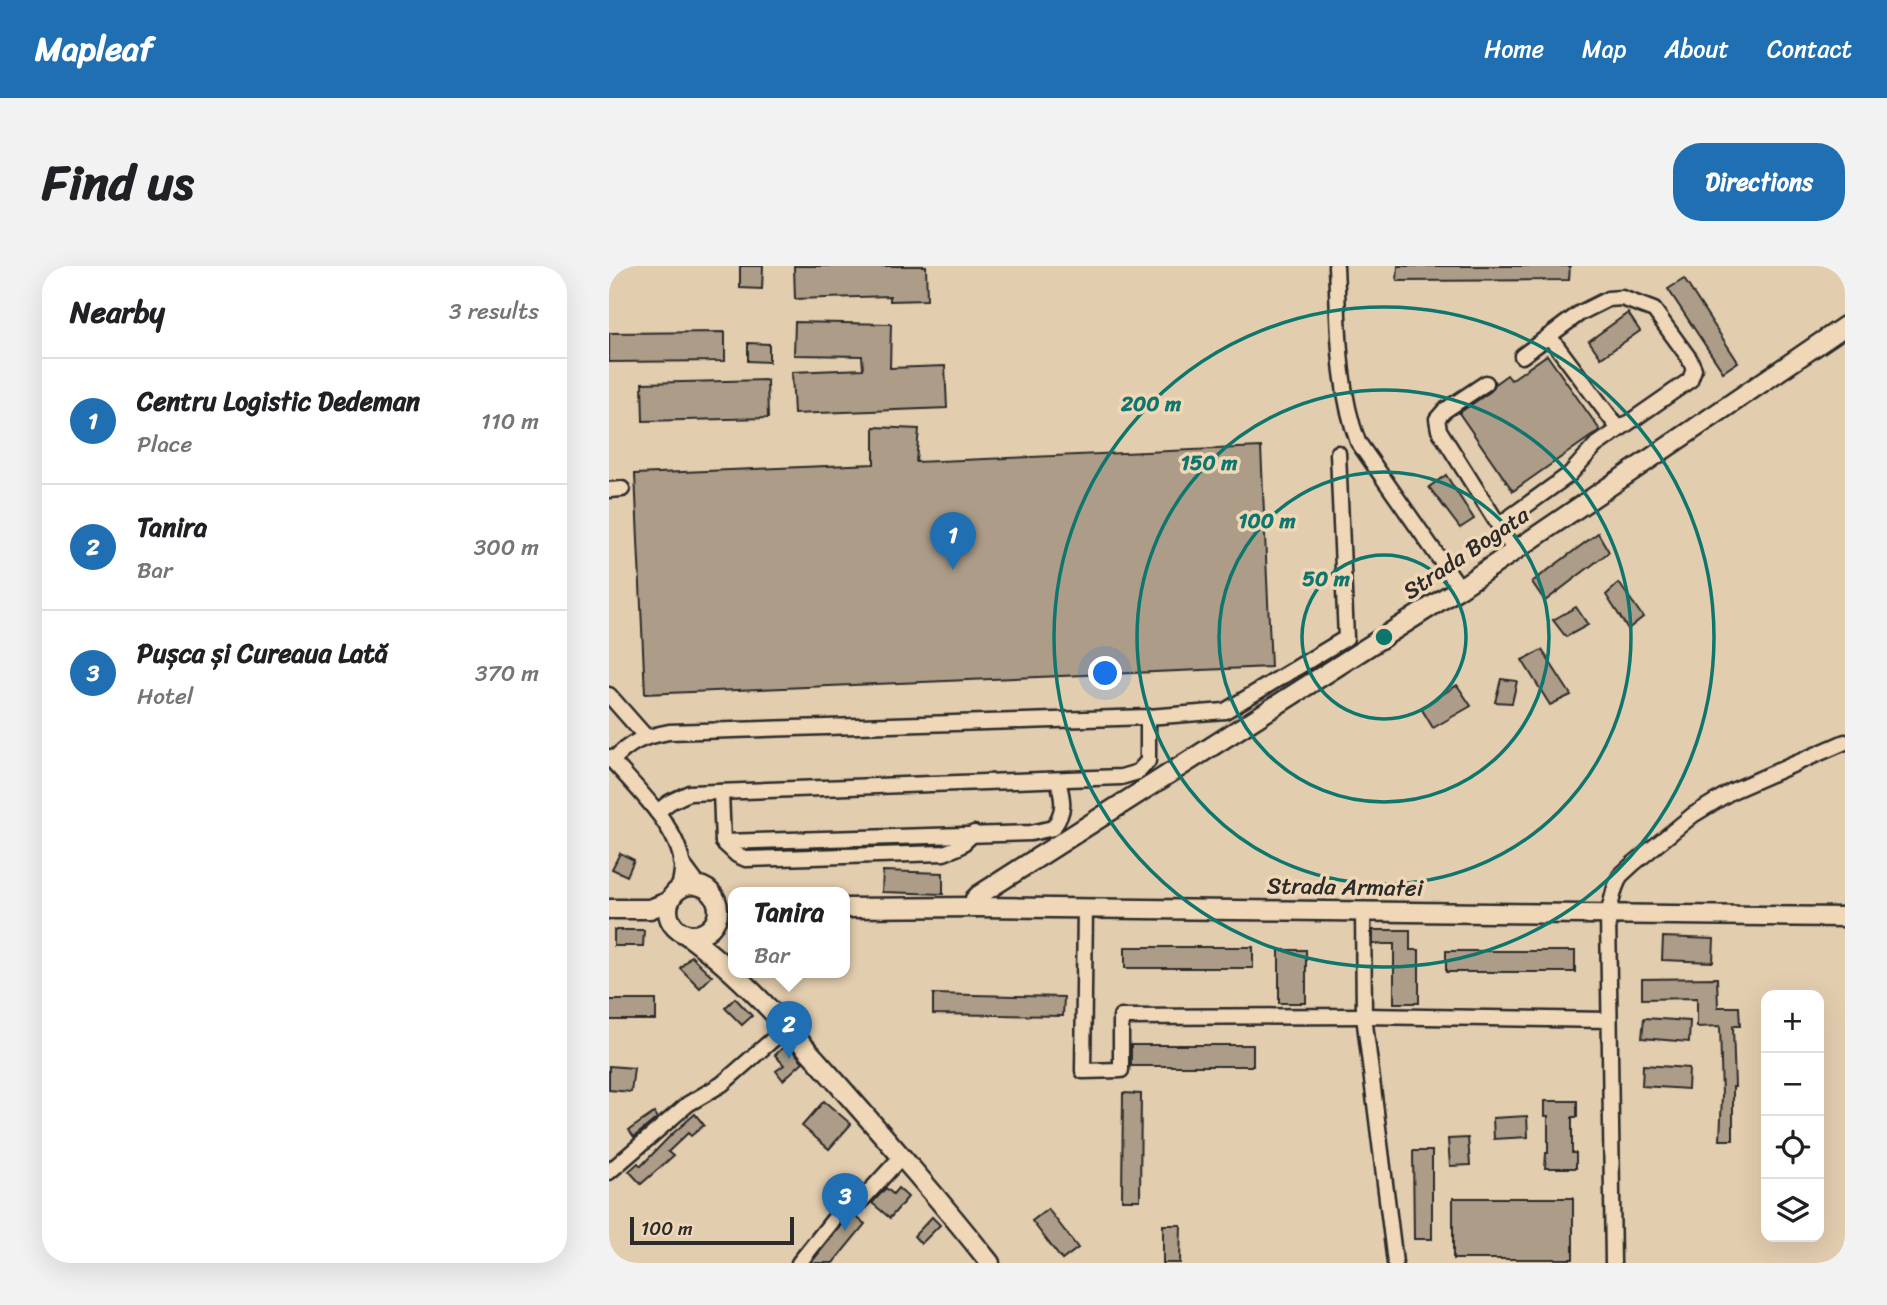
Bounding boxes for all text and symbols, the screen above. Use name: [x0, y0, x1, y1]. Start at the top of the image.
text: Mapleaf: [35, 20, 153, 78]
text: Home: [1484, 28, 1544, 70]
text: Map: [1582, 28, 1626, 70]
text: About: [1664, 28, 1729, 70]
text: Contact: [1767, 28, 1852, 70]
text: Find us: [42, 139, 194, 226]
button: Directions: [1673, 143, 1845, 221]
text: Nearby: [70, 285, 165, 339]
text: 3 results: [449, 291, 539, 332]
text: Centru Logistic Dedeman: [137, 378, 420, 424]
text: 200 m: [1120, 385, 1182, 423]
text: 1: [88, 401, 98, 442]
text: 110 m: [481, 401, 539, 442]
text: Place: [137, 424, 192, 465]
text: 150 m: [1181, 444, 1238, 482]
street label: Strada Bogata: [1394, 495, 1538, 611]
text: 100 m: [1238, 502, 1296, 540]
text: Tanira: [137, 504, 207, 550]
pin: 1: [930, 512, 976, 570]
text: 2: [86, 527, 100, 568]
text: 300 m: [474, 527, 539, 568]
text: Bar: [137, 550, 173, 591]
text: 50 m: [1302, 560, 1351, 598]
centre of rings: [1372, 625, 1396, 649]
text: Pușca și Cureaua Lată: [137, 630, 388, 676]
text: 3: [87, 653, 99, 694]
text: 370 m: [475, 653, 539, 694]
your location: [1088, 656, 1122, 690]
text: Hotel: [137, 676, 193, 717]
street label: Strada Armatei: [1267, 865, 1424, 909]
popup: [728, 887, 850, 978]
text: Tanira: [754, 889, 824, 935]
text: Bar: [754, 935, 789, 976]
map controls: [1761, 990, 1824, 1242]
button: +: [1761, 990, 1824, 1053]
pin: 2: [766, 1001, 812, 1059]
button: −: [1761, 1053, 1824, 1116]
button: locate: [1761, 1116, 1824, 1179]
pin: 3: [822, 1173, 868, 1231]
button: layers: [1761, 1179, 1824, 1242]
text: 100 m: [641, 1212, 693, 1245]
scale bar: [630, 1214, 795, 1246]

